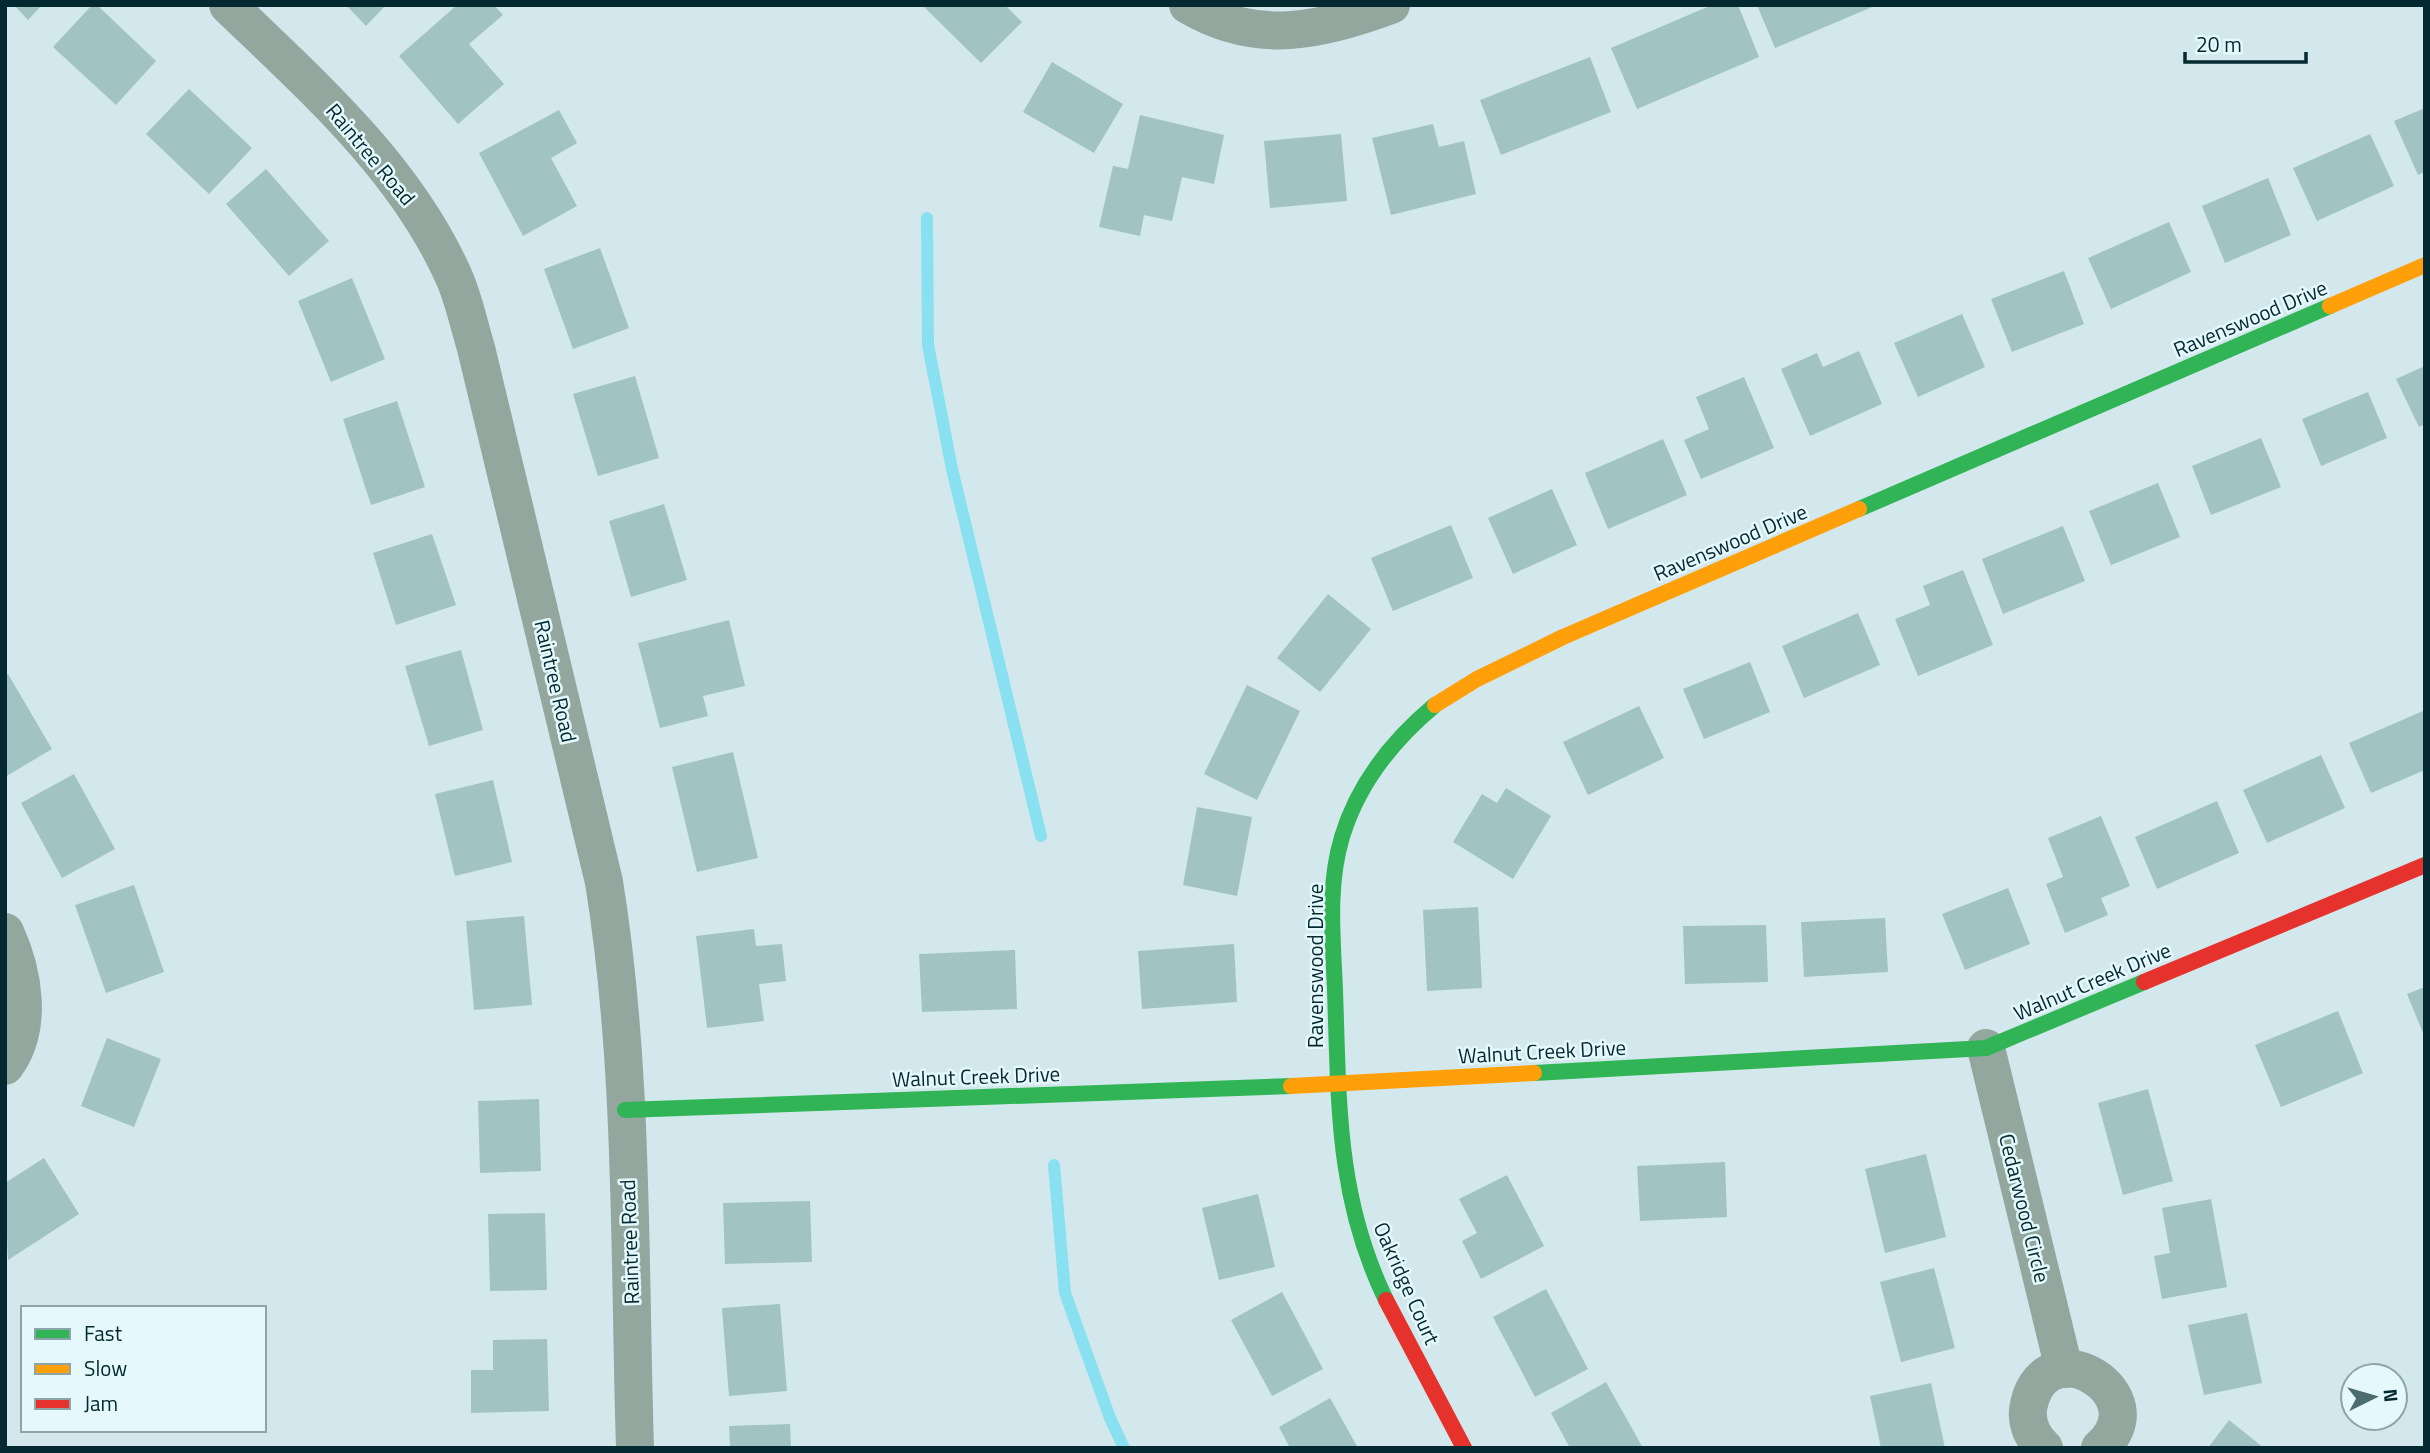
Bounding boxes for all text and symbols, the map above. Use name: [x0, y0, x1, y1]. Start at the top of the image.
scale bar: [2185, 21, 2306, 65]
text: 20 m: [2196, 28, 2242, 60]
street label: Raintree Road: [319, 96, 423, 212]
street label: Ravenswood Drive: [2168, 271, 2332, 365]
street label: Ravenswood Drive: [1648, 495, 1812, 589]
street label: Raintree Road: [526, 617, 586, 745]
street label: Ravenswood Drive: [1299, 884, 1331, 1048]
street label: Walnut Creek Drive: [2008, 933, 2176, 1029]
street label: Walnut Creek Drive: [1457, 1031, 1627, 1071]
street label: Walnut Creek Drive: [891, 1057, 1061, 1095]
street label: Cedarwood Circle: [1991, 1130, 2059, 1286]
street label: Raintree Road: [611, 1179, 647, 1305]
street label: Oakridge Court: [1366, 1216, 1449, 1350]
legend: [21, 1306, 266, 1432]
text: Fast: [84, 1317, 123, 1349]
text: Slow: [84, 1352, 127, 1384]
north arrow: [2339, 1362, 2409, 1432]
text: Jam: [84, 1387, 118, 1419]
text: N: [2376, 1388, 2406, 1403]

